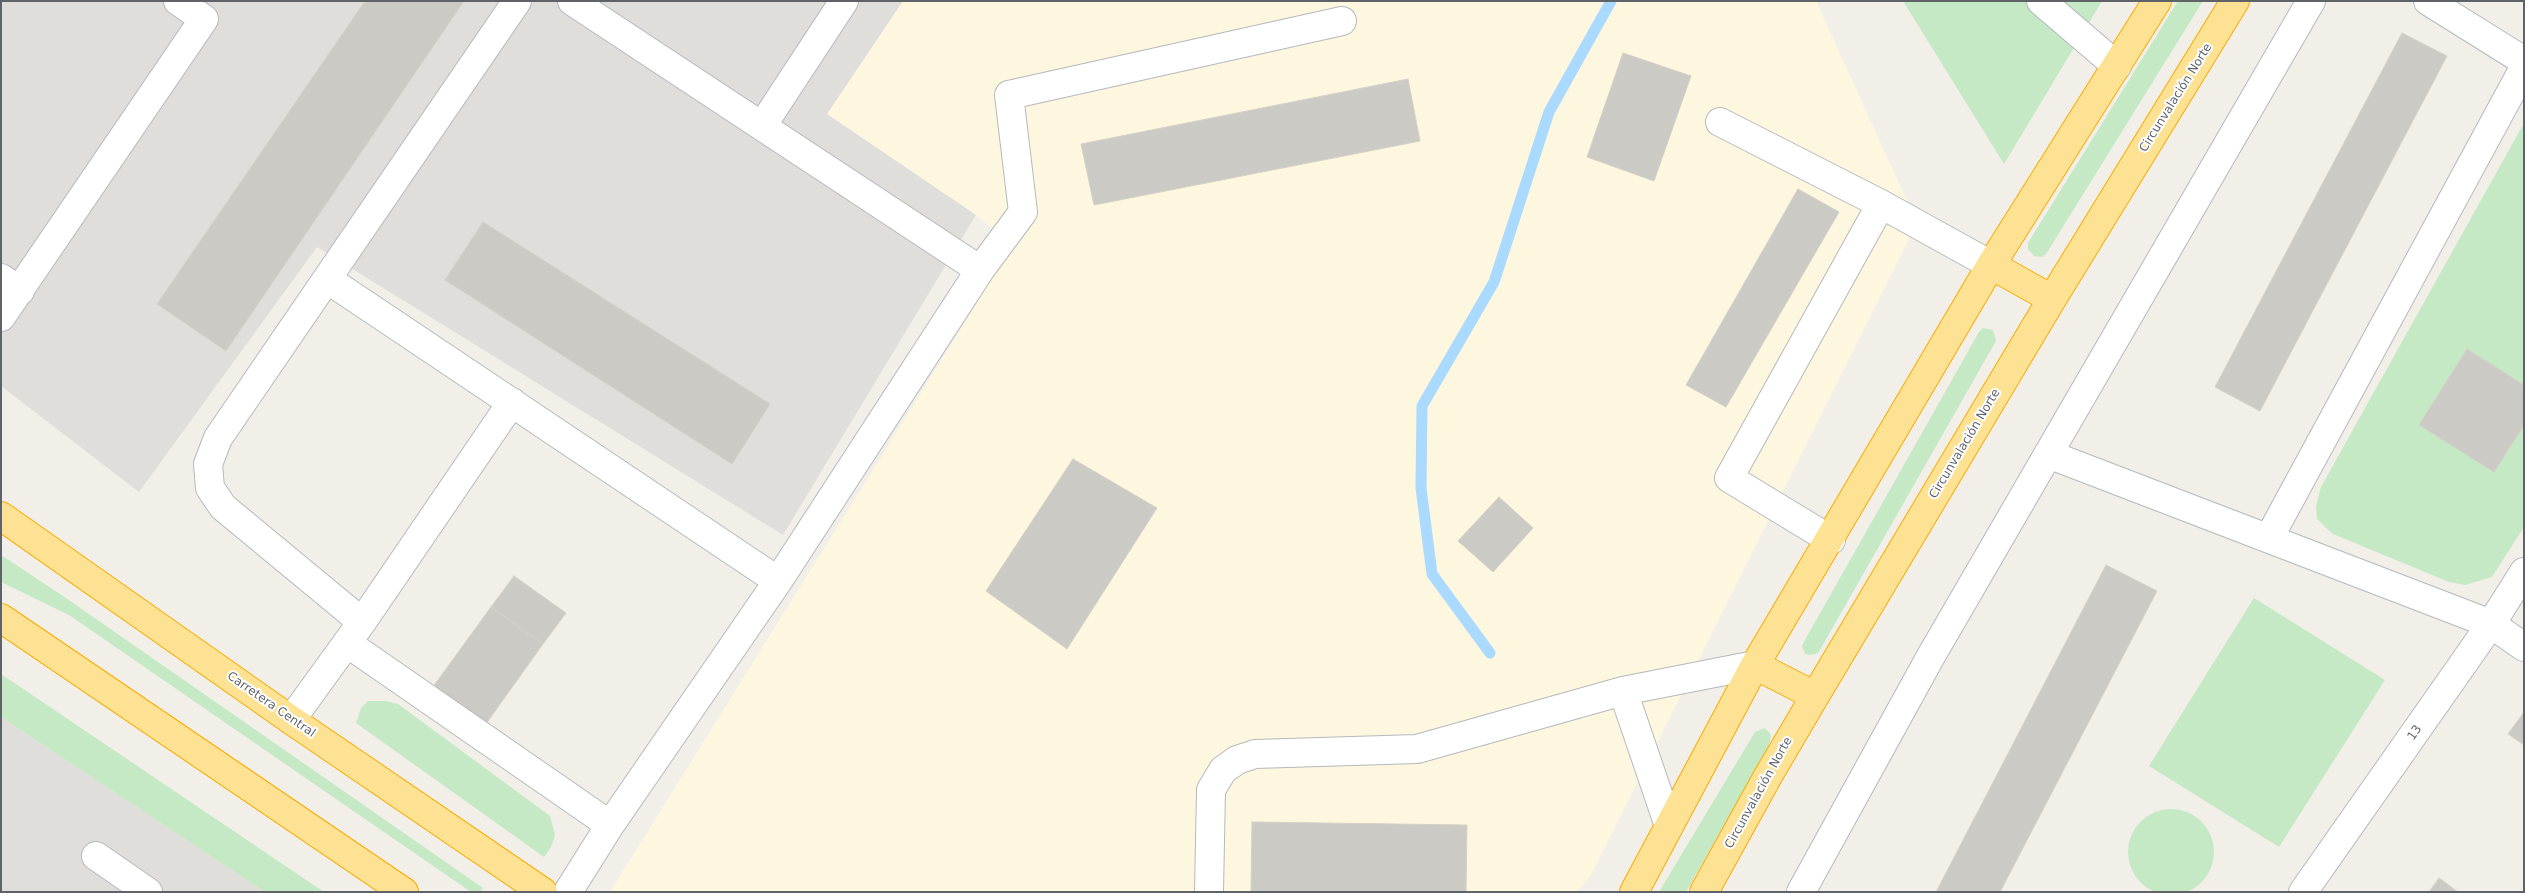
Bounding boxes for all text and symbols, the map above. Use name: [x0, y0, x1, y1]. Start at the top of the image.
street label: Circunvalación Norte: [2137, 41, 2215, 155]
street label: Circunvalación Norte: [1927, 387, 2003, 501]
street label: Carretera Central: [224, 669, 318, 741]
street label: 13: [2405, 723, 2425, 743]
street label: Circunvalación Norte: [1722, 735, 1796, 851]

